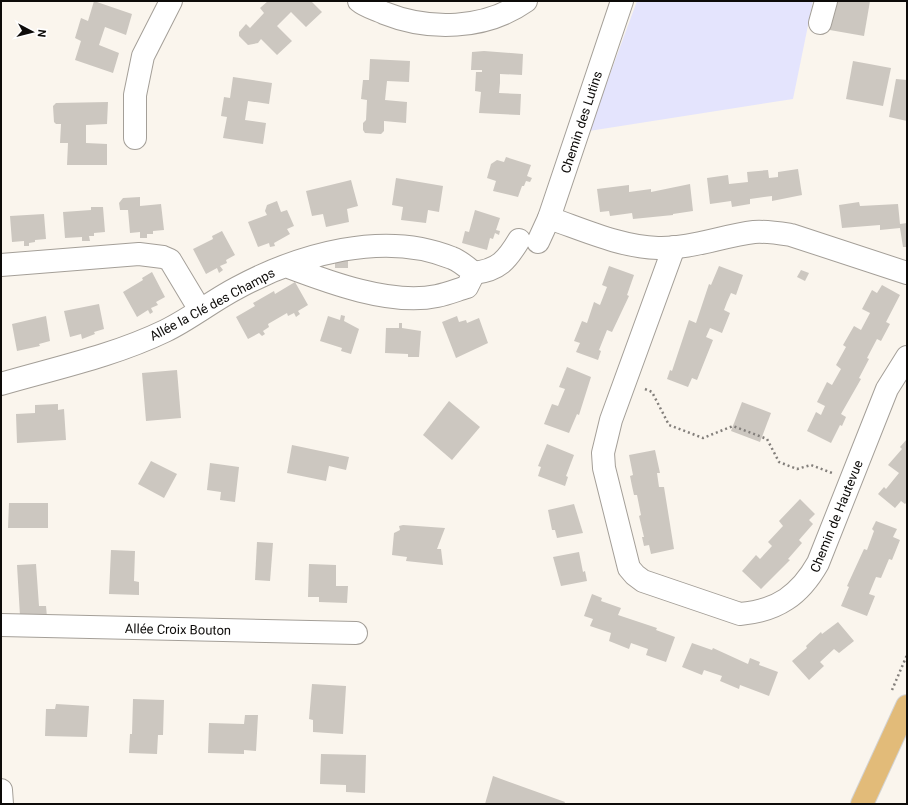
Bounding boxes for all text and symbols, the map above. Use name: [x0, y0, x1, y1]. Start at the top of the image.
north arrow: [12, 12, 52, 52]
text: N: [34, 29, 48, 38]
street label: Chemin des Lutins: [558, 69, 605, 175]
street label: Allée la Clé des Champs: [147, 265, 277, 344]
street label: Chemin de Hautevue: [807, 458, 866, 575]
street label: Allée Croix Bouton: [125, 621, 231, 638]

